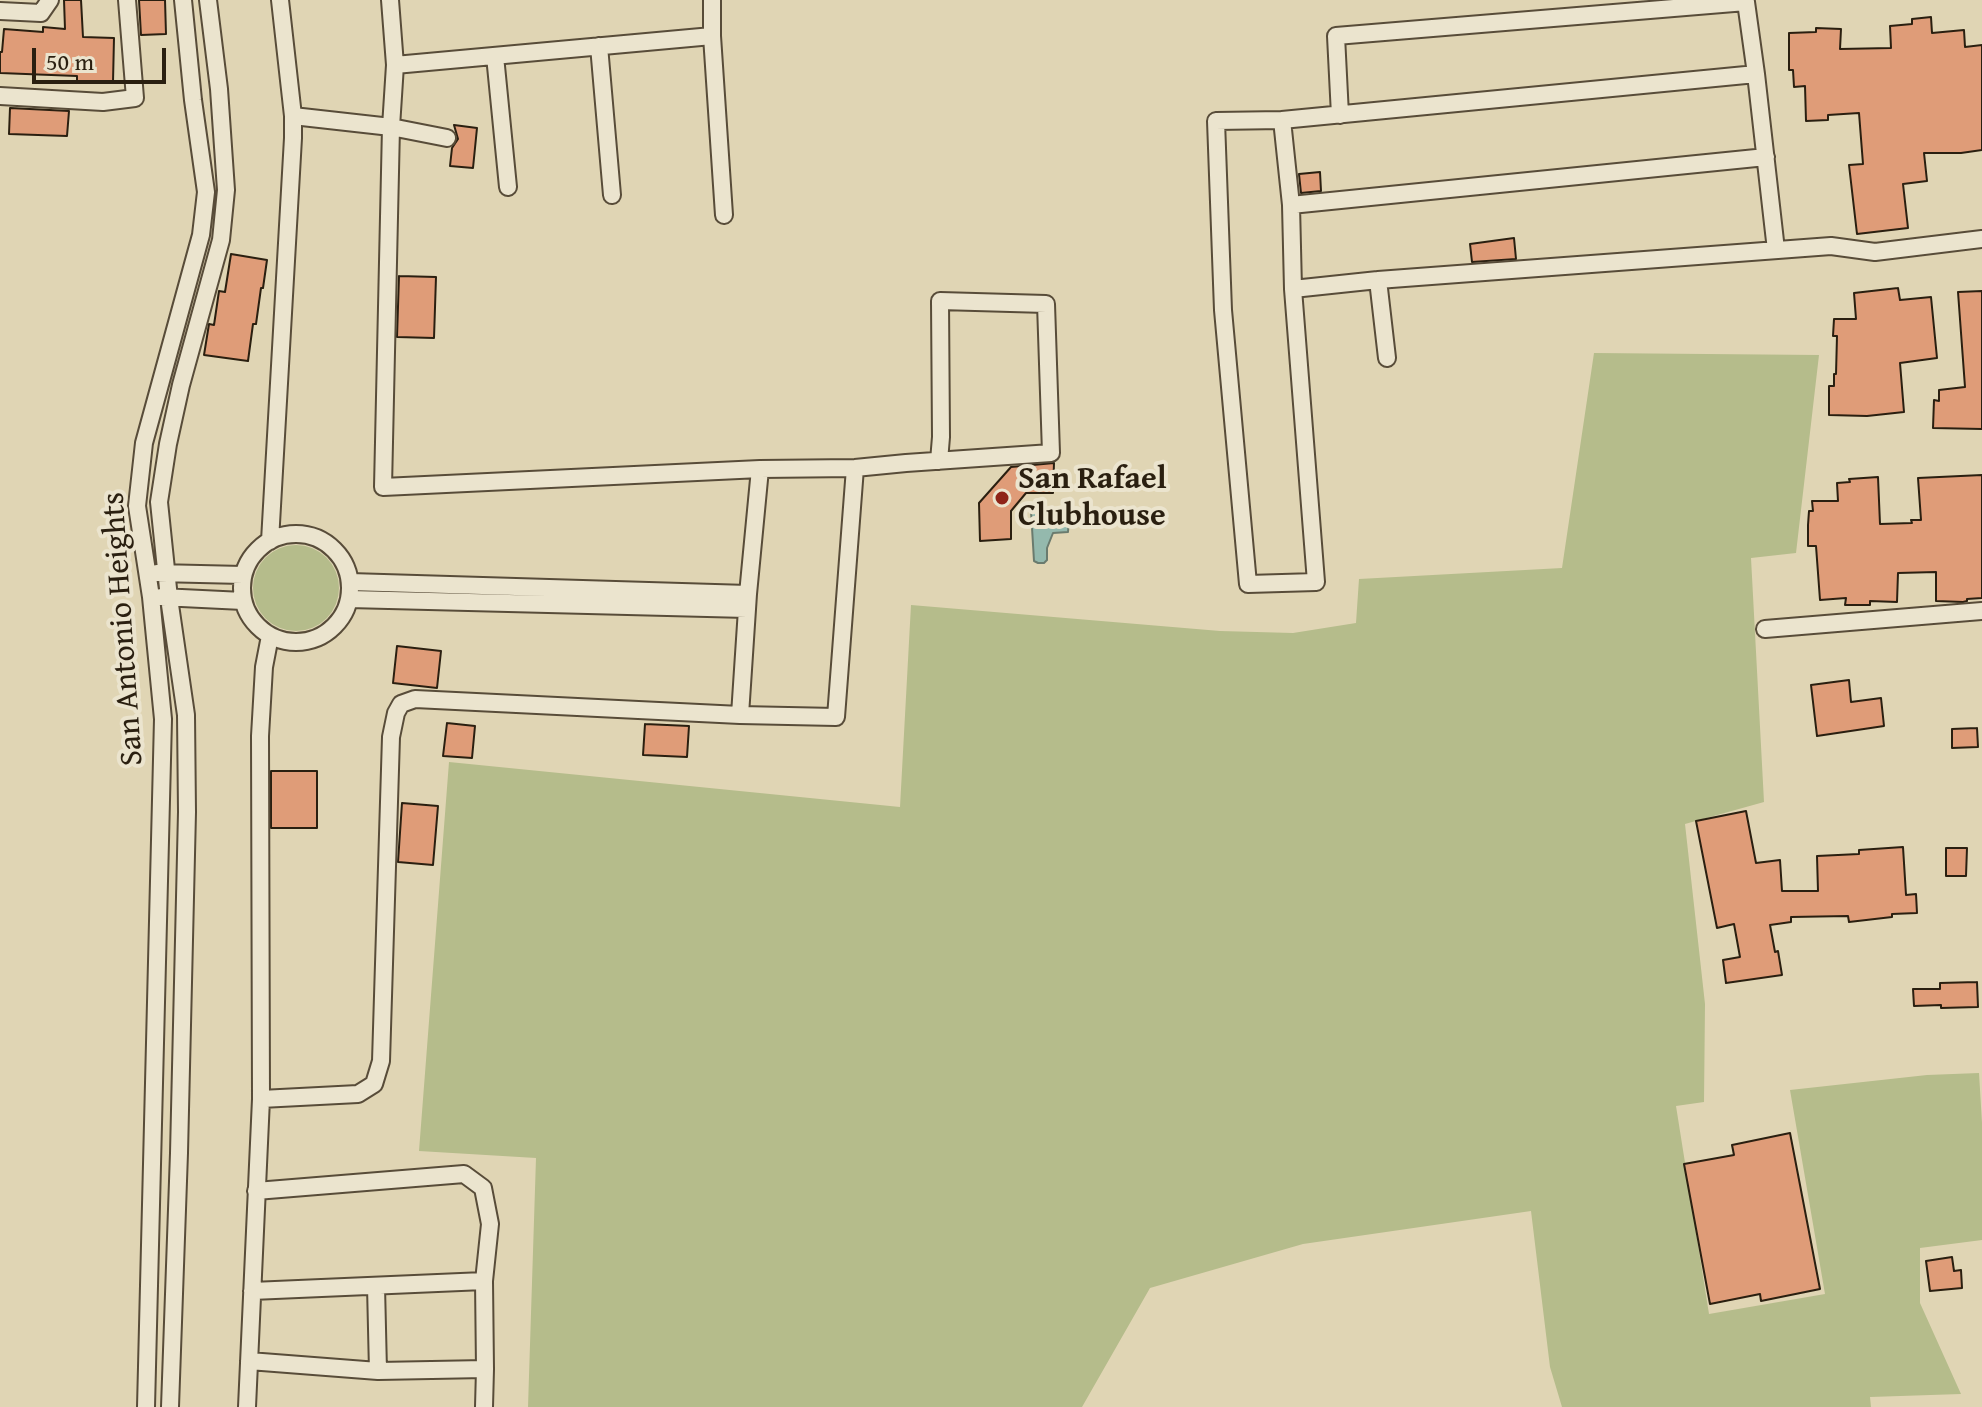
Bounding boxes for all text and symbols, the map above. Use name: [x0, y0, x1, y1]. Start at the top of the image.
scale bar: [36, 32, 170, 82]
text: 50 m: [46, 44, 94, 79]
place label: San Rafael Clubhouse: [1018, 461, 1167, 536]
marker: San Rafael Clubhouse: [993, 489, 1011, 507]
street label: San Antonio Heights: [95, 491, 153, 767]

